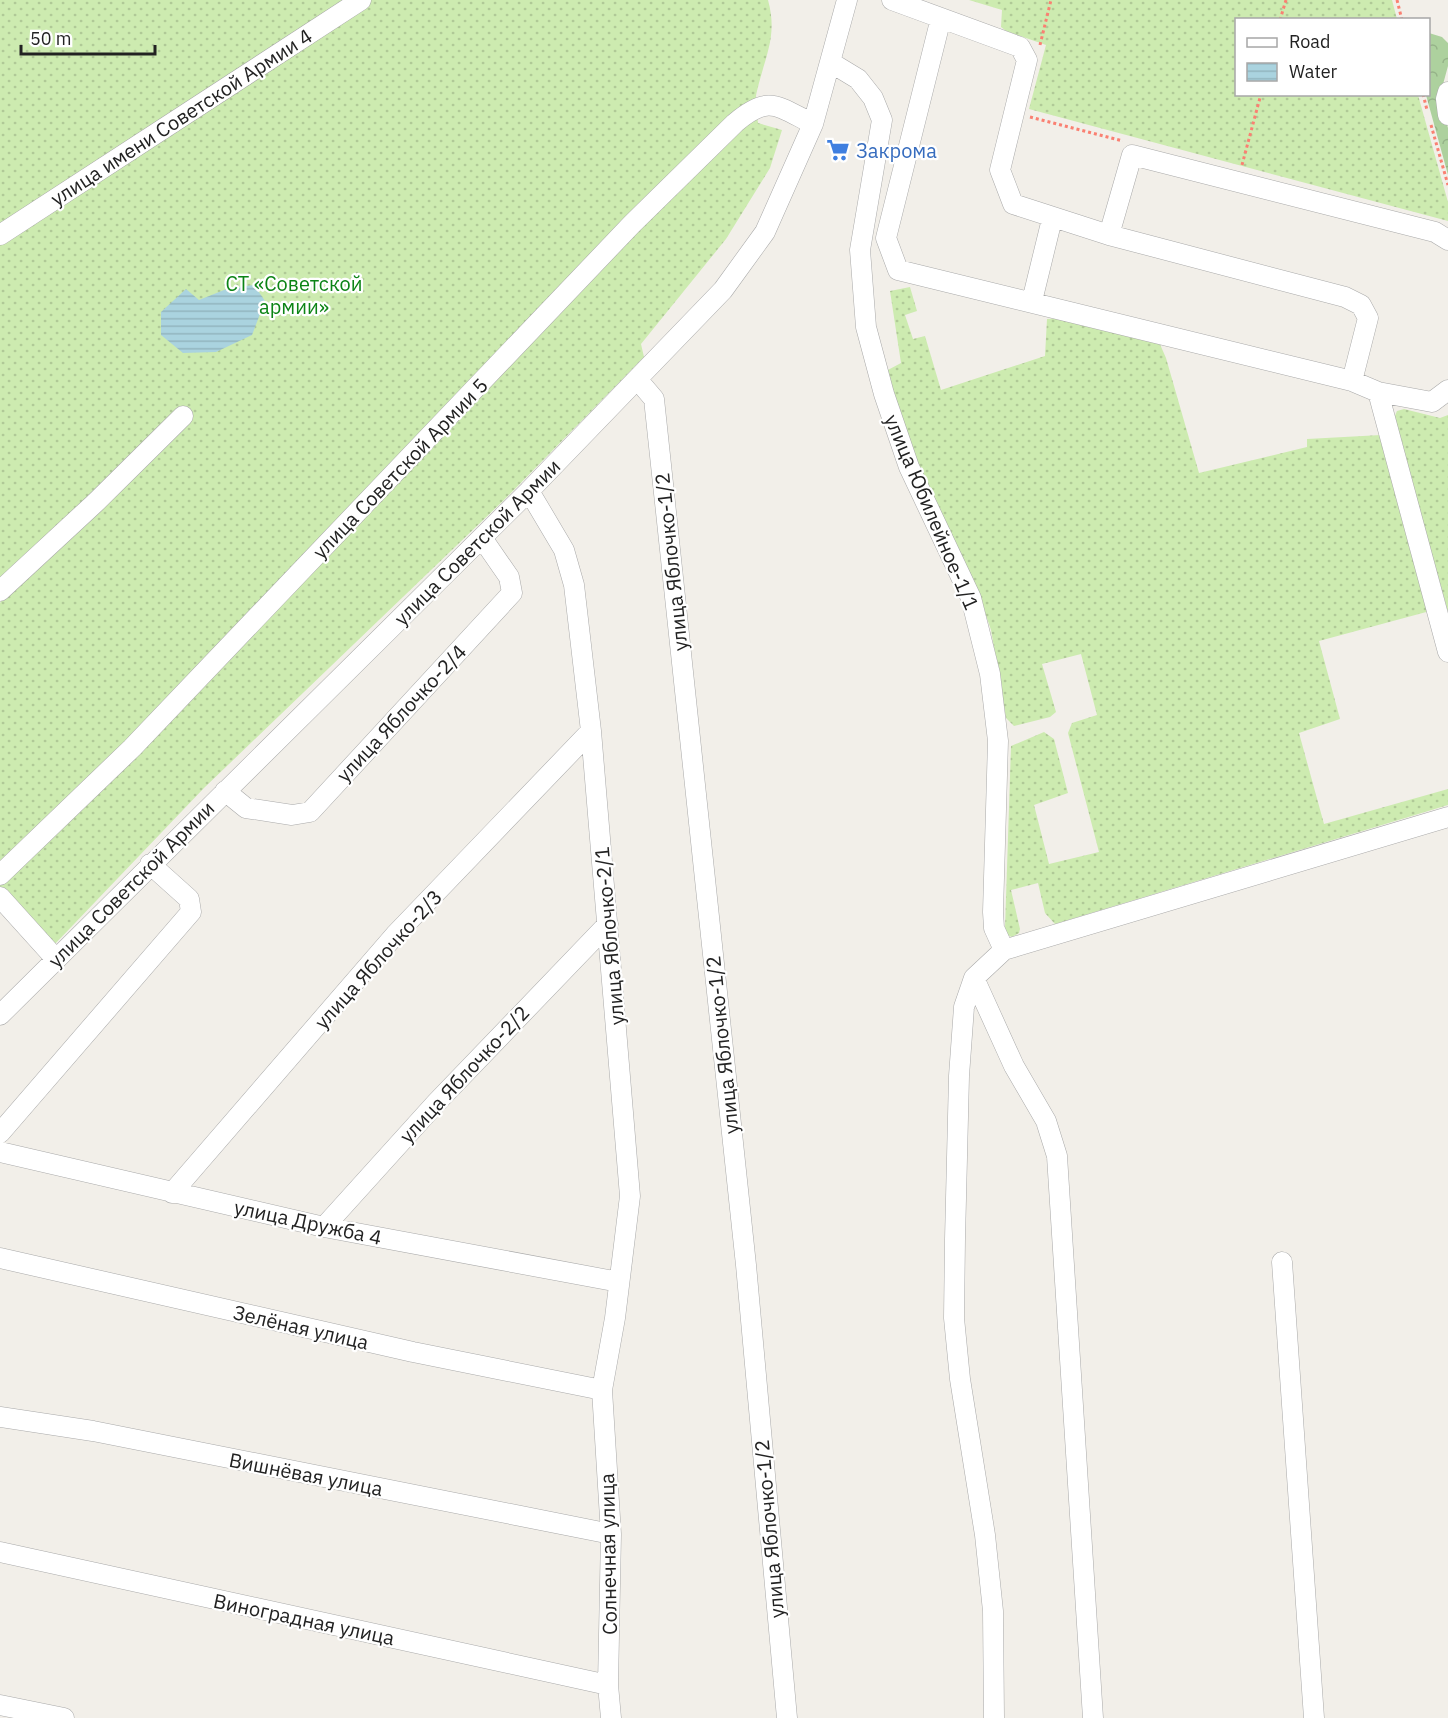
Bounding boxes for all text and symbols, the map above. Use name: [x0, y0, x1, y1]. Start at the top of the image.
scale bar: [21, 18, 154, 56]
legend: [1235, 18, 1430, 96]
street label: улица имени Советской Армии 4: [45, 22, 317, 212]
text: 50 m: [30, 27, 72, 50]
text: Road: [1289, 30, 1330, 53]
text: Water: [1289, 60, 1338, 83]
supermarket icon: Закрома: [825, 137, 851, 163]
place label: Закрома: [856, 137, 937, 164]
park label: СТ «Советской армии»: [225, 270, 363, 320]
street label: улица Советской Армии 5: [307, 373, 493, 563]
street label: улица Юбилейное-1/1: [879, 410, 985, 614]
street label: улица Советской Армии: [389, 454, 565, 630]
street label: улица Яблочко-1/2: [648, 472, 694, 652]
street label: улица Яблочко-2/4: [330, 638, 472, 788]
street label: улица Советской Армии: [42, 795, 220, 973]
street label: улица Яблочко-2/1: [588, 846, 630, 1026]
street label: улица Яблочко-2/3: [308, 883, 448, 1035]
street label: улица Яблочко-1/2: [699, 955, 745, 1135]
street label: улица Яблочко-2/2: [393, 999, 535, 1149]
street label: улица Дружба 4: [232, 1193, 384, 1251]
street label: Зелёная улица: [231, 1298, 372, 1356]
street label: улица Яблочко-1/2: [748, 1439, 790, 1619]
street label: Вишнёвая улица: [227, 1446, 385, 1502]
street label: Солнечная улица: [593, 1473, 623, 1635]
street label: Виноградная улица: [211, 1587, 397, 1651]

